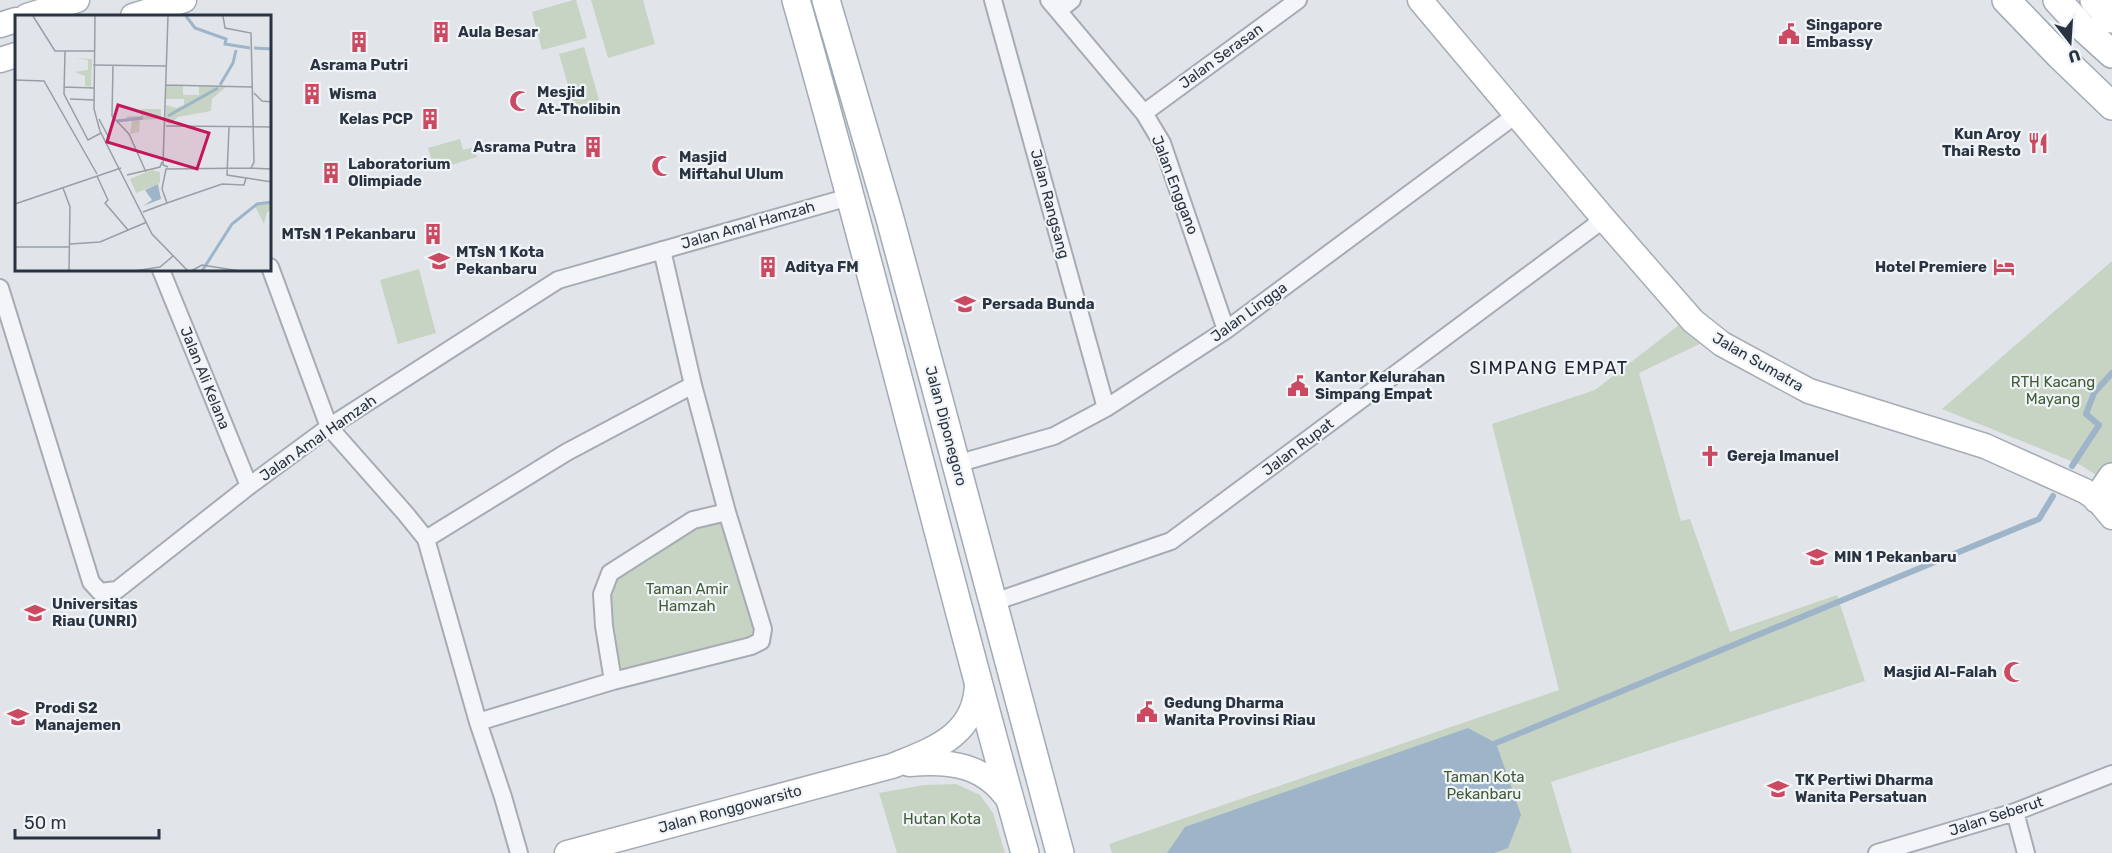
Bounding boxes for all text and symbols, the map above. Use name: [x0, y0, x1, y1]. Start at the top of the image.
north arrow: [2040, 12, 2100, 72]
inset map: [15, 15, 272, 272]
place label: Singapore Embassy: [1806, 16, 1883, 51]
building icon: Aula Besar: [429, 20, 453, 44]
street label: Jalan Serasan: [1176, 20, 1266, 92]
public building icon: Singapore Embassy: [1777, 22, 1801, 46]
place label: Aula Besar: [458, 23, 538, 41]
building icon: Asrama Putri: [347, 30, 371, 54]
text: U: [2066, 45, 2083, 67]
place label: Asrama Putri: [310, 56, 408, 74]
building icon: Wisma: [300, 82, 324, 106]
place label: Mesjid At-Tholibin: [537, 83, 621, 118]
place label: Wisma: [329, 85, 377, 103]
mosque icon: Mesjid At-Tholibin: [508, 89, 532, 113]
building icon: Kelas PCP: [418, 107, 442, 131]
place label: Kelas PCP: [339, 110, 413, 128]
place label: Kun Aroy Thai Resto: [1942, 125, 2021, 160]
restaurant icon: Kun Aroy Thai Resto: [2026, 131, 2050, 155]
street label: Jalan Enggano: [1148, 133, 1202, 237]
building icon: Asrama Putra: [581, 135, 605, 159]
place label: Asrama Putra: [473, 138, 576, 156]
street label: Jalan Rangsang: [1027, 147, 1073, 261]
place label: Masjid Miftahul Ulum: [679, 148, 784, 183]
mosque icon: Masjid Miftahul Ulum: [650, 154, 674, 178]
place label: Laboratorium Olimpiade: [348, 155, 451, 190]
building icon: Laboratorium Olimpiade: [319, 161, 343, 185]
street label: Jalan Amal Hamzah: [679, 197, 817, 253]
building icon: MTsN 1 Pekanbaru: [421, 222, 445, 246]
place label: MTsN 1 Pekanbaru: [282, 225, 416, 243]
place label: MTsN 1 Kota Pekanbaru: [456, 243, 544, 278]
school or university icon: MTsN 1 Kota Pekanbaru: [427, 249, 451, 273]
building icon: Aditya FM: [756, 255, 780, 279]
hotel icon: Hotel Premiere: [1992, 255, 2016, 279]
place label: Aditya FM: [785, 258, 859, 276]
place label: Hotel Premiere: [1875, 258, 1987, 276]
street label: Jalan Lingga: [1207, 278, 1291, 346]
school or university icon: Persada Bunda: [953, 292, 977, 316]
place label: Persada Bunda: [982, 295, 1095, 313]
street label: Jalan Ali Kelana: [176, 324, 234, 432]
street label: Jalan Sumatra: [1709, 329, 1807, 395]
district label: SIMPANG EMPAT: [1469, 357, 1629, 379]
street label: Jalan Diponegoro: [921, 364, 971, 488]
place label: Kantor Kelurahan Simpang Empat: [1315, 368, 1445, 403]
park label: RTH Kacang Mayang: [2011, 373, 2095, 408]
public building icon: Kantor Kelurahan Simpang Empat: [1286, 374, 1310, 398]
street label: Jalan Amal Hamzah: [256, 391, 380, 485]
street label: Jalan Rupat: [1259, 414, 1337, 480]
church icon: Gereja Imanuel: [1698, 444, 1722, 468]
place label: Gereja Imanuel: [1727, 447, 1839, 465]
school or university icon: MIN 1 Pekanbaru: [1805, 545, 1829, 569]
place label: MIN 1 Pekanbaru: [1834, 548, 1957, 566]
park label: Taman Amir Hamzah: [646, 580, 728, 615]
place label: Universitas Riau (UNRI): [52, 595, 138, 630]
school or university icon: Universitas Riau (UNRI): [23, 601, 47, 625]
mosque icon: Masjid Al-Falah: [2002, 660, 2026, 684]
place label: Masjid Al-Falah: [1883, 663, 1997, 681]
place label: Gedung Dharma Wanita Provinsi Riau: [1164, 694, 1316, 729]
place label: Prodi S2 Manajemen: [35, 699, 121, 734]
public building icon: Gedung Dharma Wanita Provinsi Riau: [1135, 700, 1159, 724]
school or university icon: Prodi S2 Manajemen: [6, 705, 30, 729]
park label: Taman Kota Pekanbaru: [1443, 768, 1525, 803]
place label: TK Pertiwi Dharma Wanita Persatuan: [1795, 771, 1934, 806]
school or university icon: TK Pertiwi Dharma Wanita Persatuan: [1766, 777, 1790, 801]
street label: Jalan Ronggowarsito: [656, 781, 804, 837]
street label: Jalan Seberut: [1947, 792, 2046, 840]
scale bar: [15, 802, 159, 840]
park label: Hutan Kota: [903, 810, 981, 828]
text: 50 m: [24, 812, 67, 834]

